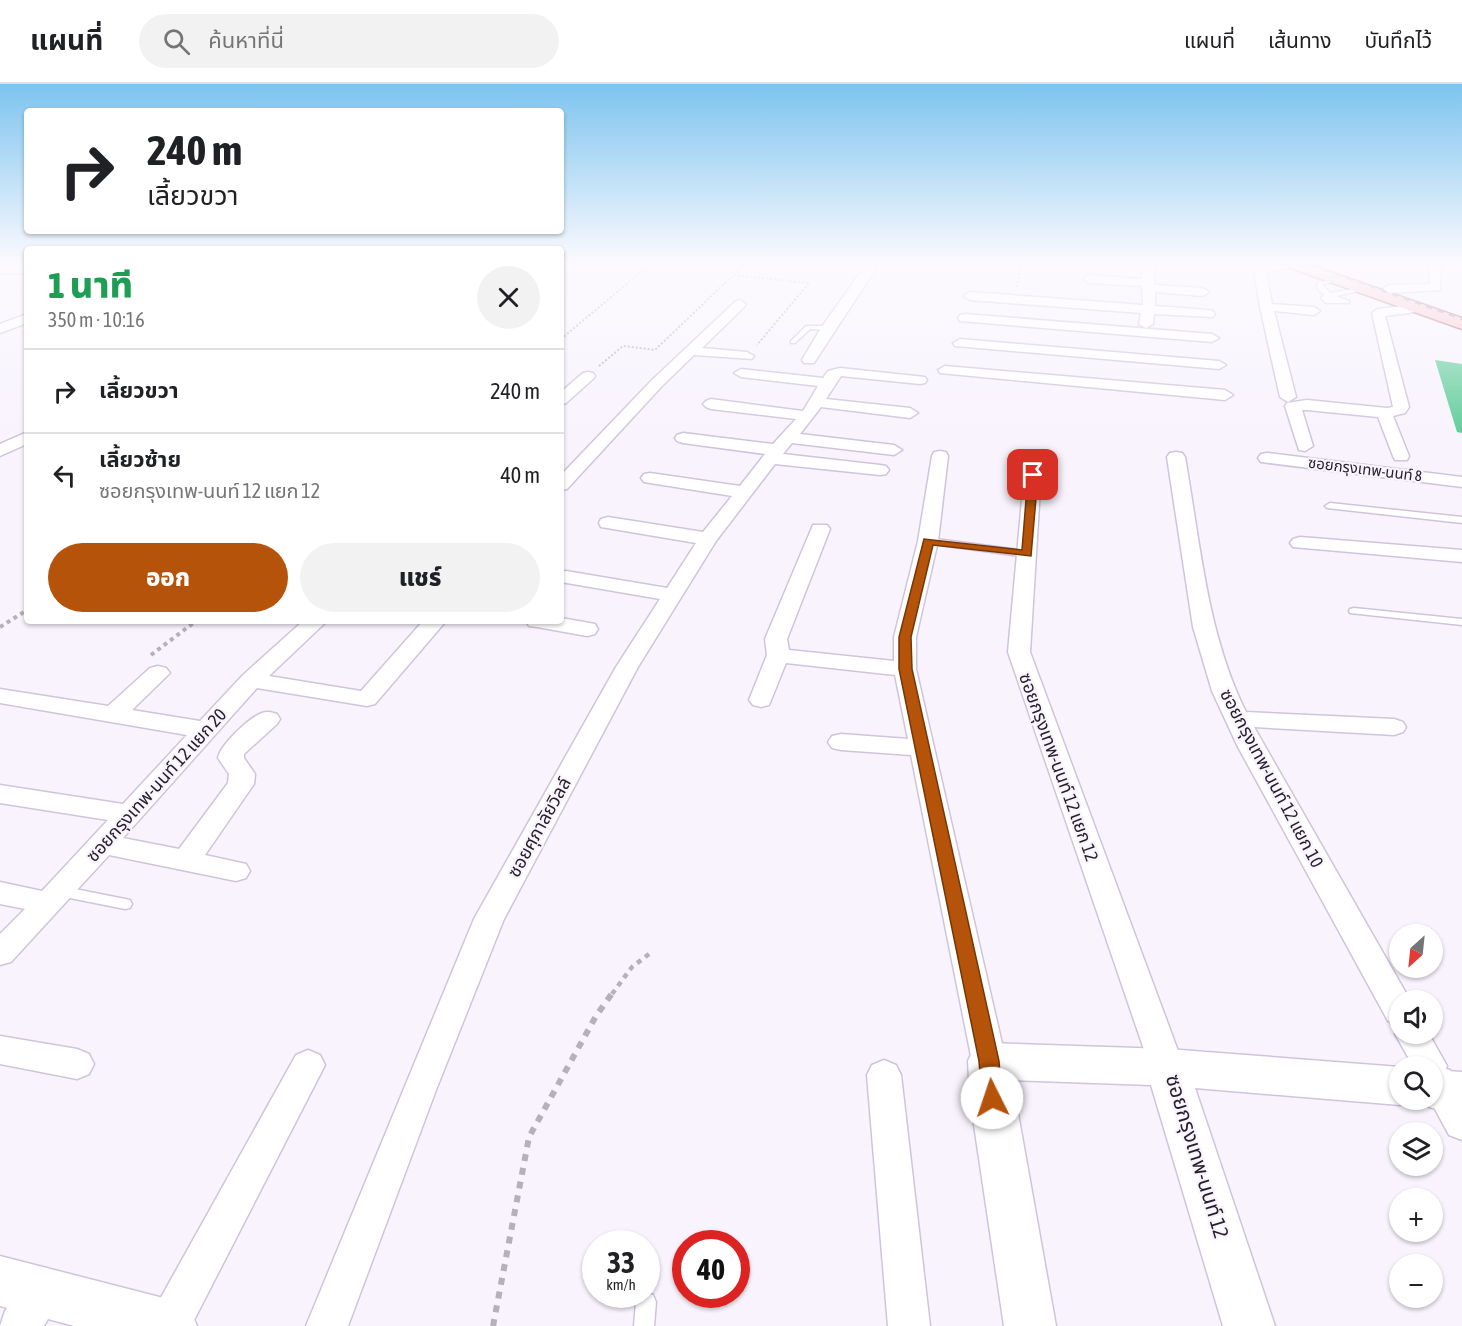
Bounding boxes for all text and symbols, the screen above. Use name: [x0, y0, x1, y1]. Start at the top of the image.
search box: [139, 14, 559, 68]
text: แผนที่: [30, 24, 103, 56]
icon: search: [160, 25, 193, 58]
text: ค้นหาที่นี่: [208, 27, 284, 53]
text: แผนที่: [1184, 28, 1235, 52]
text: เส้นทาง: [1268, 28, 1332, 52]
text: บันทึกไว้: [1365, 28, 1432, 52]
text: 240 m: [147, 126, 242, 174]
icon: right: [48, 132, 126, 210]
text: เลี้ยวขวา: [147, 180, 238, 211]
text: 1 นาที: [48, 264, 133, 306]
button: close: [477, 266, 540, 329]
text: 350 m · 10:16: [48, 308, 145, 331]
icon: right: [48, 375, 81, 408]
text: เลี้ยวขวา: [99, 377, 179, 403]
text: 240 m: [490, 378, 540, 404]
text: เลี้ยวซ้าย: [99, 446, 181, 472]
pin: [1007, 449, 1058, 500]
street label: ซอยกรุงเทพ-นนท์ 8: [1307, 454, 1423, 485]
icon: arrive: [1016, 458, 1049, 491]
icon: left: [48, 459, 81, 492]
text: 40 m: [500, 462, 540, 488]
text: ซอยกรุงเทพ-นนท์ 12 แยก 12: [99, 479, 320, 502]
button: ออก: [48, 543, 288, 612]
button: แชร์: [300, 543, 540, 612]
street label: ซอยกรุงเทพ-นนท์ 12 แยก 12: [1014, 670, 1103, 864]
street label: ซอยกรุงเทพ-นนท์ 12 แยก 10: [1215, 685, 1328, 871]
street label: ซอยกรุงเทพ-นนท์ 12 แยก 20: [82, 704, 231, 867]
street label: ซอยศุภาลัยวิลล์: [503, 773, 576, 881]
north arrow: [1389, 924, 1443, 978]
map controls: [1389, 924, 1443, 1308]
button: sound: [1389, 990, 1443, 1044]
button: search: [1389, 1056, 1443, 1110]
position arrow: [960, 1066, 1024, 1130]
street label: ซอยกรุงเทพ-นนท์ 12: [1160, 1071, 1234, 1242]
button: layers: [1389, 1122, 1443, 1176]
button: +: [1389, 1188, 1443, 1242]
speed limit sign: 40: [672, 1230, 750, 1308]
text: 33: [607, 1245, 635, 1279]
button: −: [1389, 1254, 1443, 1308]
text: km/h: [606, 1276, 636, 1293]

